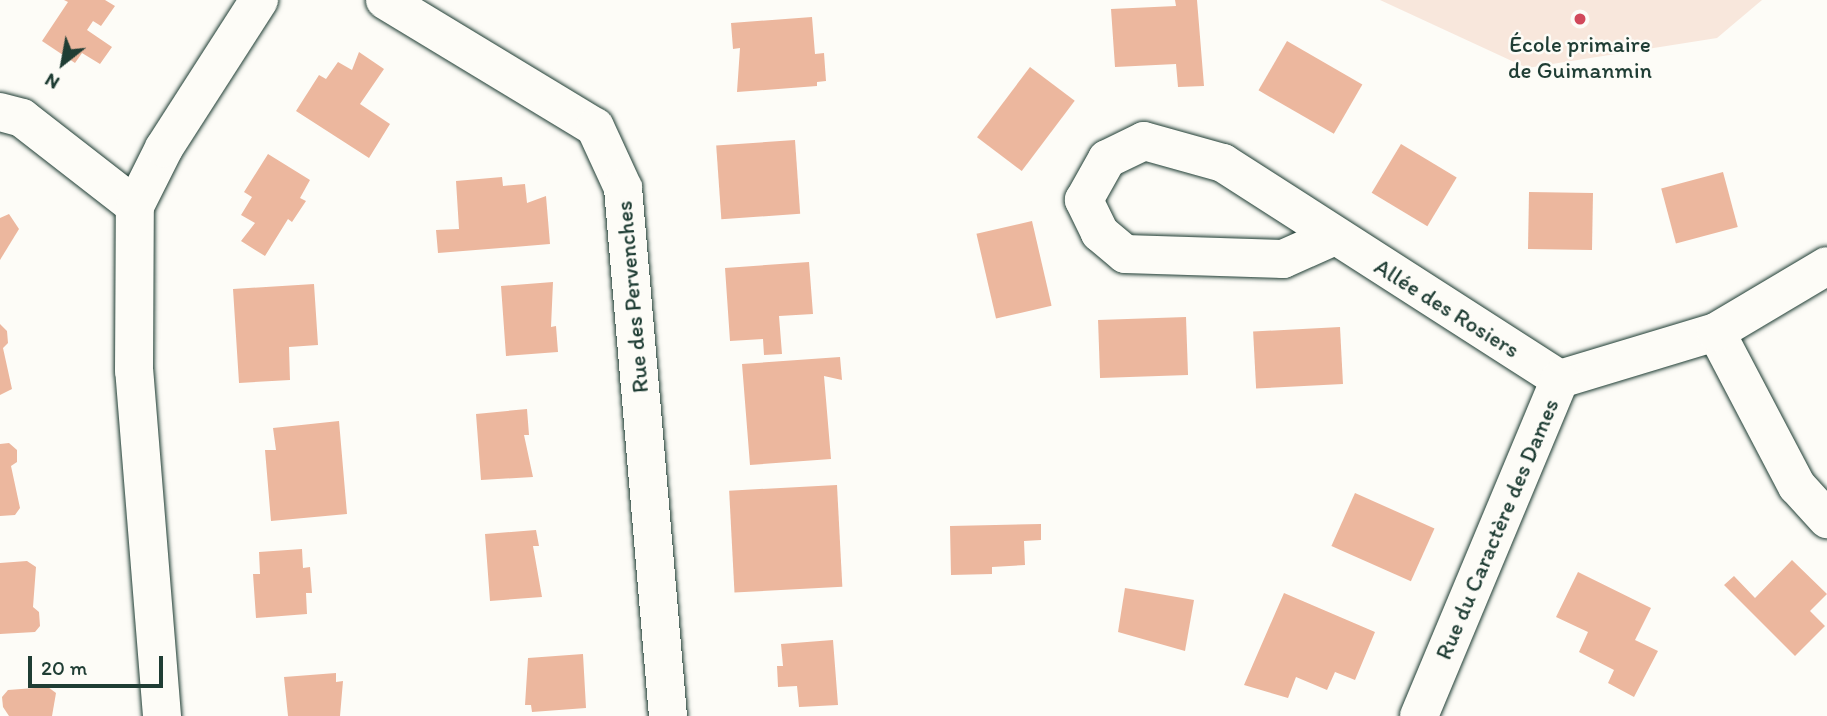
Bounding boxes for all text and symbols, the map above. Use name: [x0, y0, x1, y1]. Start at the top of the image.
marker: École primaire de Guimanmin: [1572, 11, 1588, 27]
north arrow: [28, 28, 98, 98]
place label: École primaire de Guimanmin: [1508, 30, 1652, 84]
text: N: [41, 68, 63, 95]
street label: Rue des Pervenches: [610, 200, 654, 394]
street label: Allée des Rosiers: [1369, 252, 1525, 364]
street label: Rue du Caractère des Dames: [1429, 394, 1565, 664]
scale bar: [32, 642, 166, 686]
text: 20 m: [41, 655, 87, 680]

